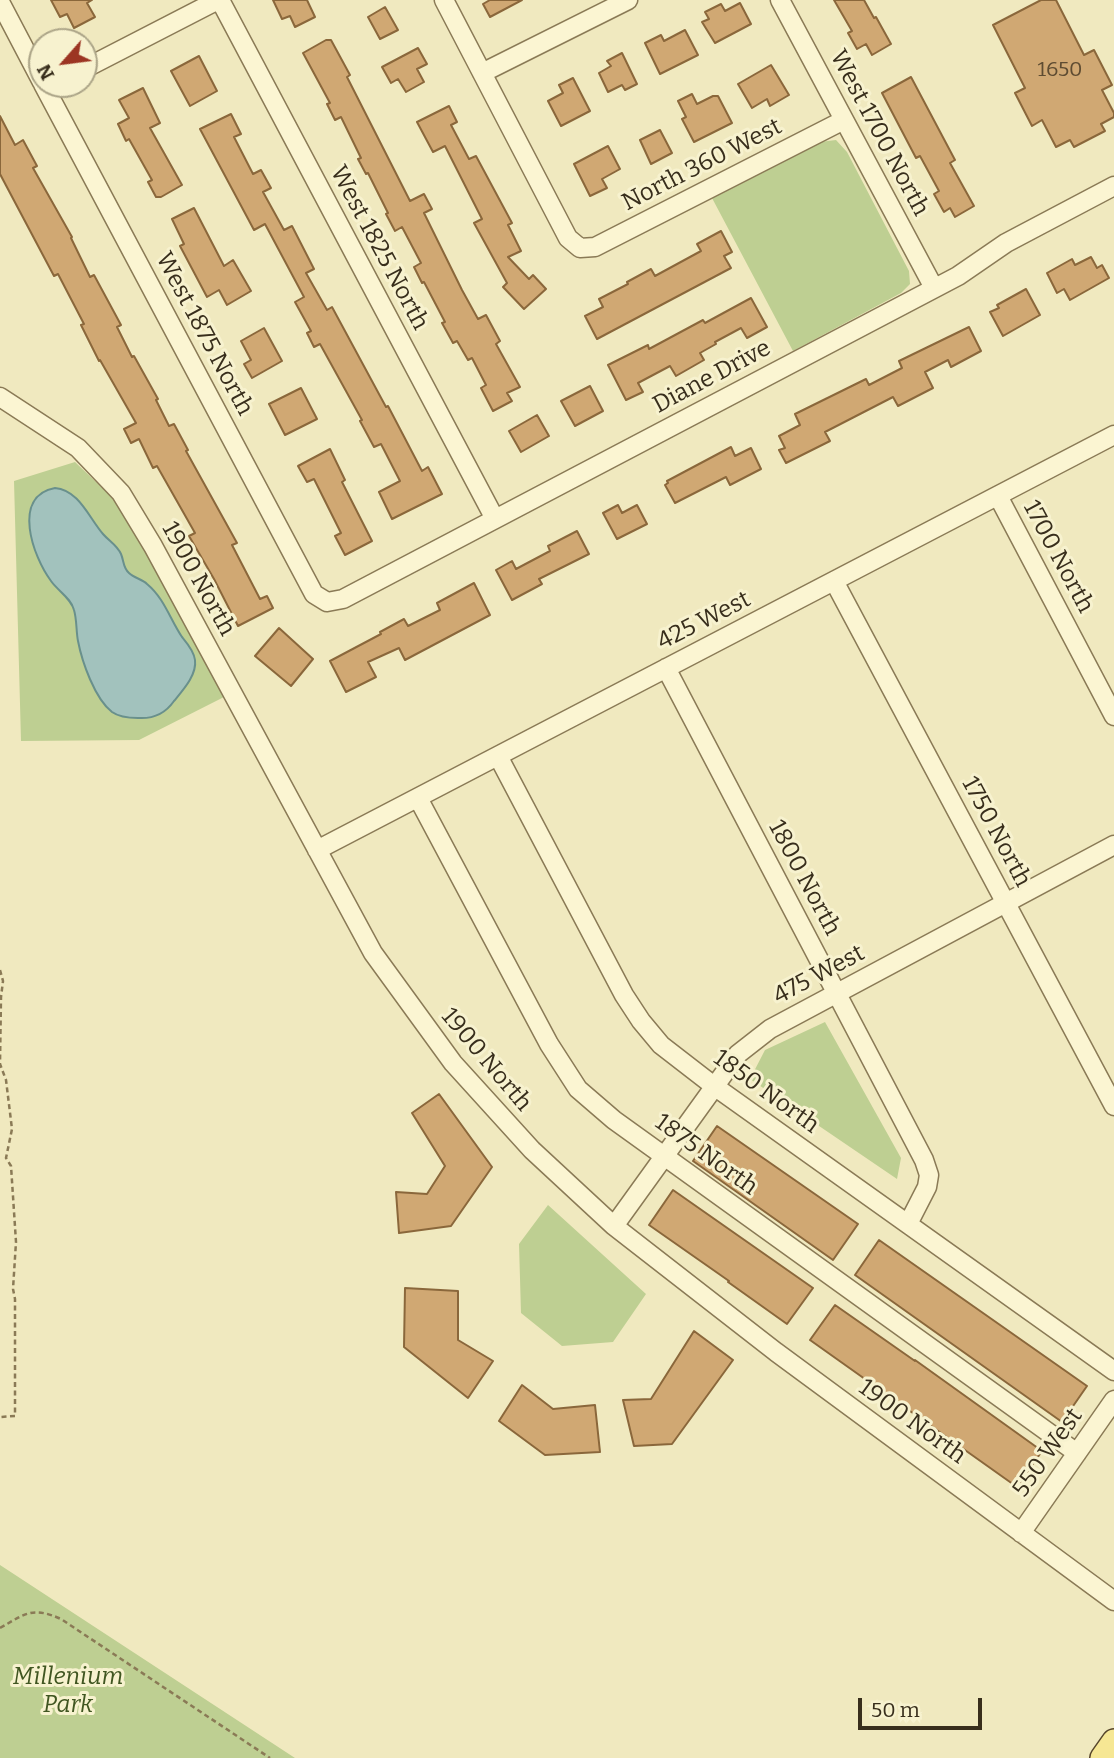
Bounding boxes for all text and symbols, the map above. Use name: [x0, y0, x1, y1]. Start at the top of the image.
north arrow: [28, 28, 98, 98]
street label: West 1700 North: [823, 45, 935, 221]
house number: 1650: [1037, 57, 1083, 83]
text: N: [32, 60, 59, 84]
street label: North 360 West: [617, 112, 787, 218]
street label: West 1825 North: [324, 161, 434, 335]
street label: West 1875 North: [149, 247, 259, 421]
street label: Diane Drive: [648, 334, 776, 420]
street label: 1700 North: [1016, 496, 1100, 618]
street label: 1900 North: [155, 517, 241, 641]
street label: 425 West: [653, 585, 755, 657]
street label: 1750 North: [955, 772, 1037, 892]
street label: 1800 North: [762, 816, 846, 940]
street label: 475 West: [769, 939, 869, 1011]
street label: 1900 North: [435, 1003, 537, 1117]
street label: 1850 North: [708, 1044, 824, 1140]
street label: 1875 North: [649, 1108, 763, 1202]
street label: 1900 North: [853, 1373, 971, 1471]
street label: 550 West: [1007, 1403, 1089, 1503]
park label: Millenium Park: [13, 1663, 123, 1719]
scale bar: [862, 1684, 986, 1728]
text: 50 m: [871, 1697, 920, 1723]

